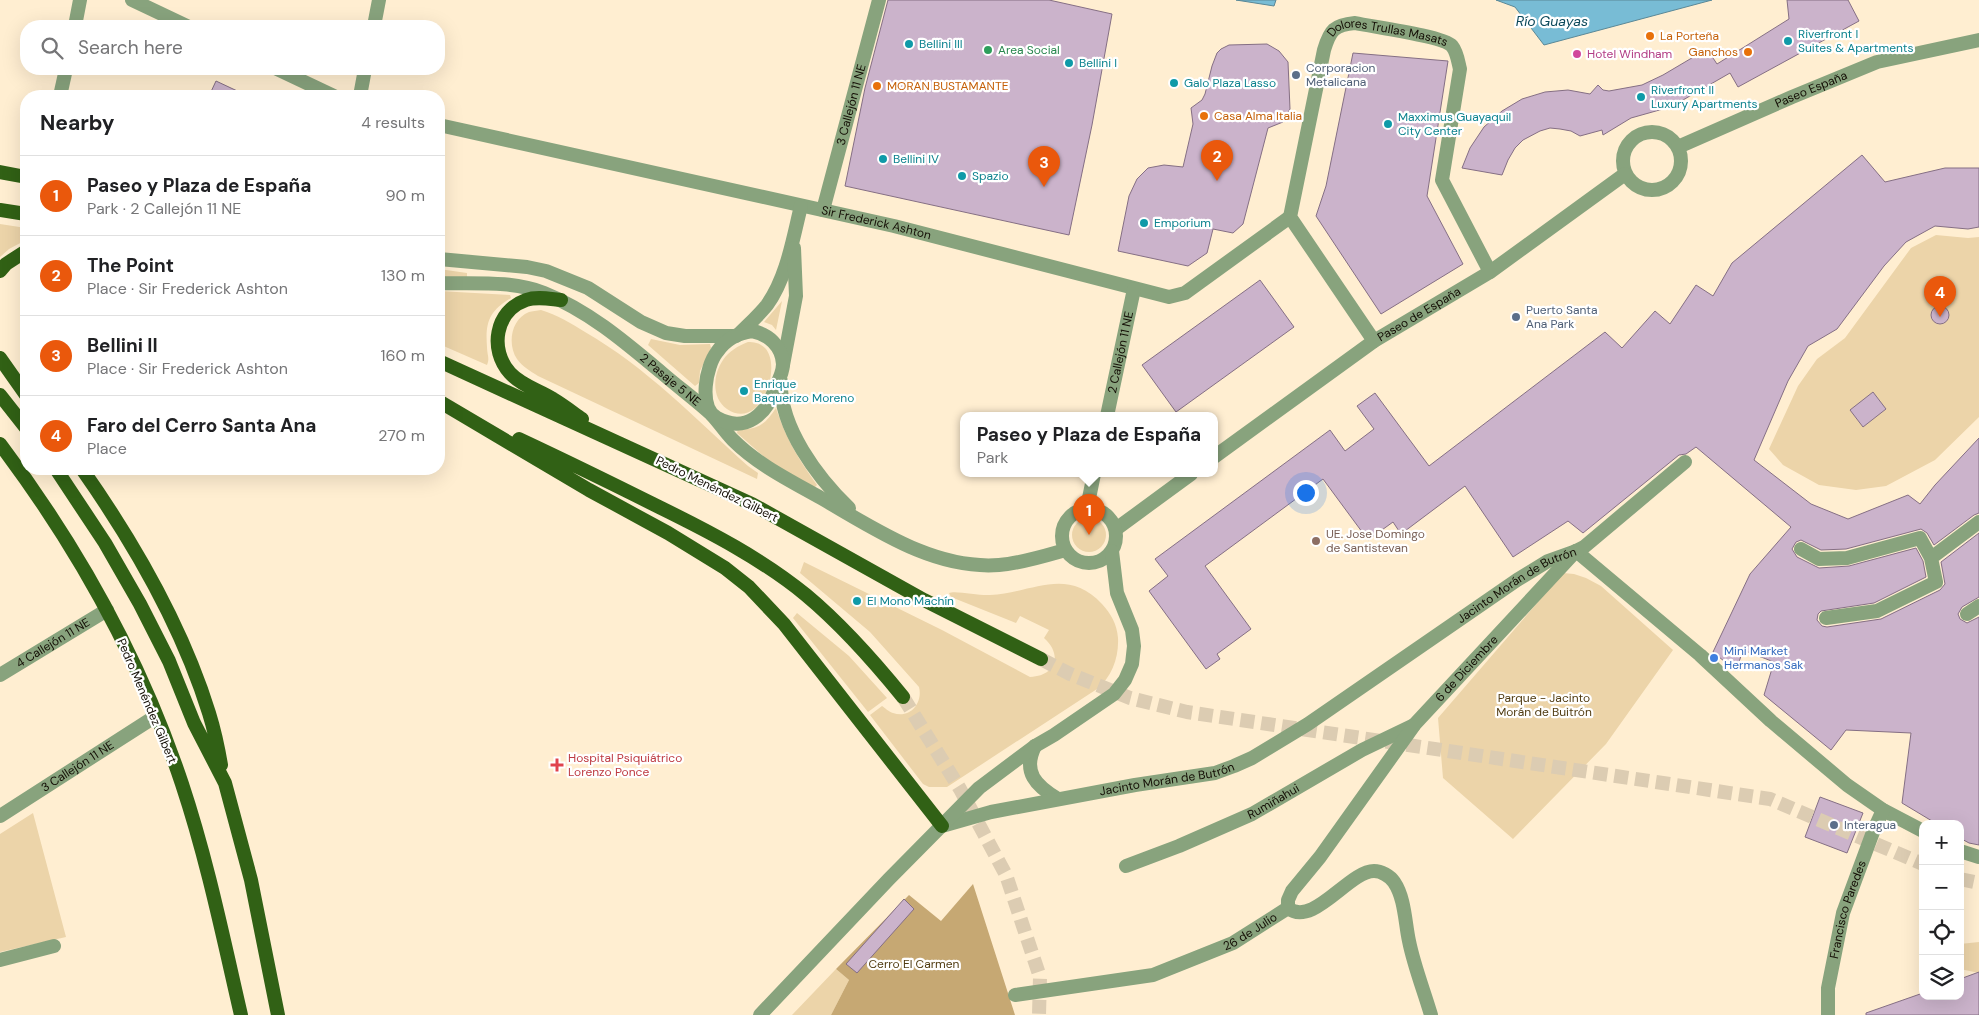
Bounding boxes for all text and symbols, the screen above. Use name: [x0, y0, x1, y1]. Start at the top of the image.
water label: Río Guayas: [1516, 12, 1588, 30]
street label: Dolores Trullas Masats: [1323, 15, 1450, 50]
search box: [20, 20, 445, 75]
place label: Riverfront I Suites & Apartments: [1798, 26, 1914, 56]
place label: La Porteña: [1660, 28, 1719, 44]
marker: La Porteña: [1644, 30, 1656, 42]
icon: search: [38, 34, 66, 62]
text: Search here: [78, 35, 183, 60]
marker: Riverfront I Suites & Apartments: [1782, 35, 1794, 47]
place label: Bellini III: [919, 36, 963, 52]
marker: Bellini III: [903, 38, 915, 50]
place label: Area Social: [998, 42, 1060, 58]
marker: Area Social: [982, 44, 994, 56]
place label: Ganchos: [1689, 44, 1738, 60]
place label: Hotel Windham: [1587, 46, 1672, 62]
marker: Ganchos: [1742, 46, 1754, 58]
marker: Hotel Windham: [1571, 48, 1583, 60]
place label: Bellini I: [1079, 55, 1117, 71]
marker: Bellini I: [1063, 57, 1075, 69]
place label: Corporacion Metalicana: [1306, 60, 1376, 90]
street label: 3 Callejón 11 NE: [833, 62, 870, 147]
street label: Paseo España: [1772, 67, 1849, 111]
marker: Corporacion Metalicana: [1290, 69, 1302, 81]
place label: Galo Plaza Lasso: [1184, 75, 1276, 91]
marker: Galo Plaza Lasso: [1168, 77, 1180, 89]
place label: MORAN BUSTAMANTE: [887, 78, 1009, 94]
marker: MORAN BUSTAMANTE: [871, 80, 883, 92]
place label: Riverfront II Luxury Apartments: [1651, 82, 1758, 112]
marker: Riverfront II Luxury Apartments: [1635, 91, 1647, 103]
place label: Casa Alma Italia: [1214, 108, 1302, 124]
text: Nearby: [40, 109, 114, 137]
place label: Maxximus Guayaquil City Center: [1398, 109, 1511, 139]
marker: Casa Alma Italia: [1198, 110, 1210, 122]
text: 4 results: [361, 112, 425, 133]
marker: Maxximus Guayaquil City Center: [1382, 118, 1394, 130]
pin: 2: [1201, 140, 1233, 181]
pin: 3: [1028, 146, 1060, 187]
place label: Bellini IV: [893, 151, 939, 167]
marker: Bellini IV: [877, 153, 889, 165]
place label: Spazio: [972, 168, 1009, 184]
marker: Spazio: [956, 170, 968, 182]
text: Paseo y Plaza de España: [87, 173, 311, 198]
text: 1: [53, 185, 59, 206]
text: 90 m: [385, 185, 425, 206]
text: Park · 2 Callejón 11 NE: [87, 198, 241, 219]
street label: Sir Frederick Ashton: [820, 202, 933, 243]
place label: Emporium: [1154, 215, 1211, 231]
marker: Emporium: [1138, 217, 1150, 229]
text: The Point: [87, 253, 174, 278]
text: 2: [51, 265, 61, 286]
text: 130 m: [381, 265, 425, 286]
pin: 4: [1924, 276, 1956, 317]
text: Place · Sir Frederick Ashton: [87, 278, 288, 299]
street label: Paseo de España: [1374, 283, 1464, 345]
place label: Puerto Santa Ana Park: [1526, 302, 1598, 332]
street label: 2 Callejón 11 NE: [1104, 310, 1137, 395]
marker: Puerto Santa Ana Park: [1510, 311, 1522, 323]
text: Bellini II: [87, 333, 158, 358]
text: 3: [51, 345, 61, 366]
text: 160 m: [381, 345, 425, 366]
street label: 2 Pasaje 5 NE: [636, 350, 704, 410]
text: Place · Sir Frederick Ashton: [87, 358, 288, 379]
place label: Enrique Baquerizo Moreno: [754, 376, 854, 406]
marker: Enrique Baquerizo Moreno: [738, 385, 750, 397]
popup: [960, 412, 1218, 477]
text: Faro del Cerro Santa Ana: [87, 413, 316, 438]
text: Paseo y Plaza de España: [977, 422, 1201, 447]
text: 4: [51, 425, 61, 446]
text: 270 m: [378, 425, 425, 446]
text: Place: [87, 438, 127, 459]
text: Park: [977, 447, 1008, 468]
street label: Pedro Menéndez Gilbert: [653, 452, 781, 526]
your location: [1293, 480, 1319, 506]
pin: 1: [1073, 494, 1105, 535]
place label: UE. Jose Domingo de Santistevan: [1326, 526, 1425, 556]
marker: UE. Jose Domingo de Santistevan: [1310, 535, 1322, 547]
street label: Jacinto Morán de Butrón: [1454, 543, 1579, 627]
place label: El Mono Machín: [867, 593, 954, 609]
marker: El Mono Machín: [851, 595, 863, 607]
street label: 4 Callejón 11 NE: [13, 614, 93, 671]
street label: 6 de Diciembre: [1432, 632, 1502, 705]
street label: Pedro Menéndez Gilbert: [113, 636, 181, 766]
place label: Mini Market Hermanos Sak: [1724, 643, 1803, 673]
marker: Mini Market Hermanos Sak: [1708, 652, 1720, 664]
park label: Parque - Jacinto Morán de Buitrón: [1496, 690, 1592, 720]
street label: 3 Callejón 11 NE: [38, 737, 117, 796]
place label: Hospital Psiquiátrico Lorenzo Ponce: [568, 750, 682, 780]
marker: Hospital Psiquiátrico Lorenzo Ponce: [550, 758, 564, 772]
street label: Jacinto Morán de Butrón: [1098, 758, 1237, 799]
street label: Rumiñahui: [1245, 780, 1302, 823]
place label: Interagua: [1844, 817, 1896, 833]
marker: Interagua: [1828, 819, 1840, 831]
map controls: [1919, 820, 1964, 1000]
button: +: [1919, 820, 1964, 865]
street label: Francisco Paredes: [1826, 858, 1870, 960]
button: −: [1919, 865, 1964, 910]
street label: 26 de Julio: [1221, 909, 1280, 954]
button: locate: [1919, 910, 1964, 955]
button: layers: [1919, 955, 1964, 1000]
park label: Cerro El Carmen: [869, 956, 960, 972]

